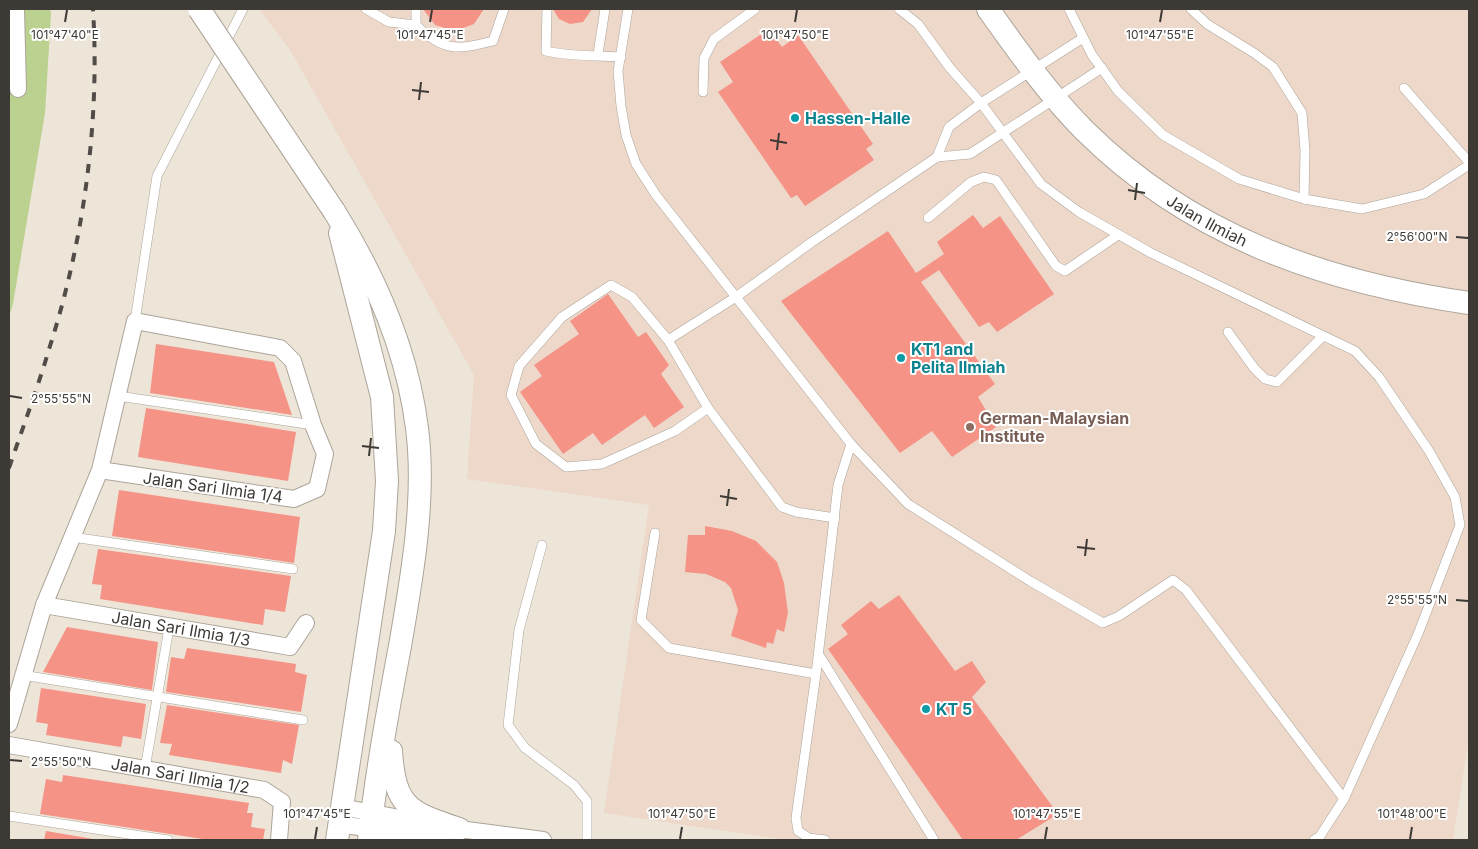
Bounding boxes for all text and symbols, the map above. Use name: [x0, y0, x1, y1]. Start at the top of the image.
text: 101°47'40"E: [31, 27, 99, 42]
text: 101°47'45"E: [396, 27, 464, 42]
text: 101°47'50"E: [761, 27, 829, 42]
text: 101°47'55"E: [1126, 27, 1194, 42]
place label: Hassen-Halle: [805, 108, 911, 128]
marker: Hassen-Halle: [789, 112, 801, 124]
street label: Jalan Ilmiah: [1163, 190, 1251, 251]
text: 2°56'00"N: [1387, 229, 1447, 244]
place label: KT1 and Pelita Ilmiah: [911, 339, 1005, 377]
marker: KT1 and Pelita Ilmiah: [895, 352, 907, 364]
text: 2°55'55"N: [31, 391, 91, 406]
place label: German-Malaysian Institute: [980, 408, 1129, 446]
marker: German-Malaysian Institute: [964, 421, 976, 433]
street label: Jalan Sari Ilmia 1/4: [142, 467, 284, 507]
text: 2°55'55"N: [1387, 592, 1447, 607]
street label: Jalan Sari Ilmia 1/3: [110, 607, 252, 650]
place label: KT 5: [936, 699, 972, 719]
marker: KT 5: [920, 703, 932, 715]
street label: Jalan Sari Ilmia 1/2: [109, 753, 251, 797]
text: 2°55'50"N: [31, 754, 91, 769]
text: 101°47'45"E: [283, 806, 351, 821]
text: 101°47'50"E: [648, 806, 716, 821]
text: 101°47'55"E: [1013, 806, 1081, 821]
text: 101°48'00"E: [1378, 806, 1446, 821]

